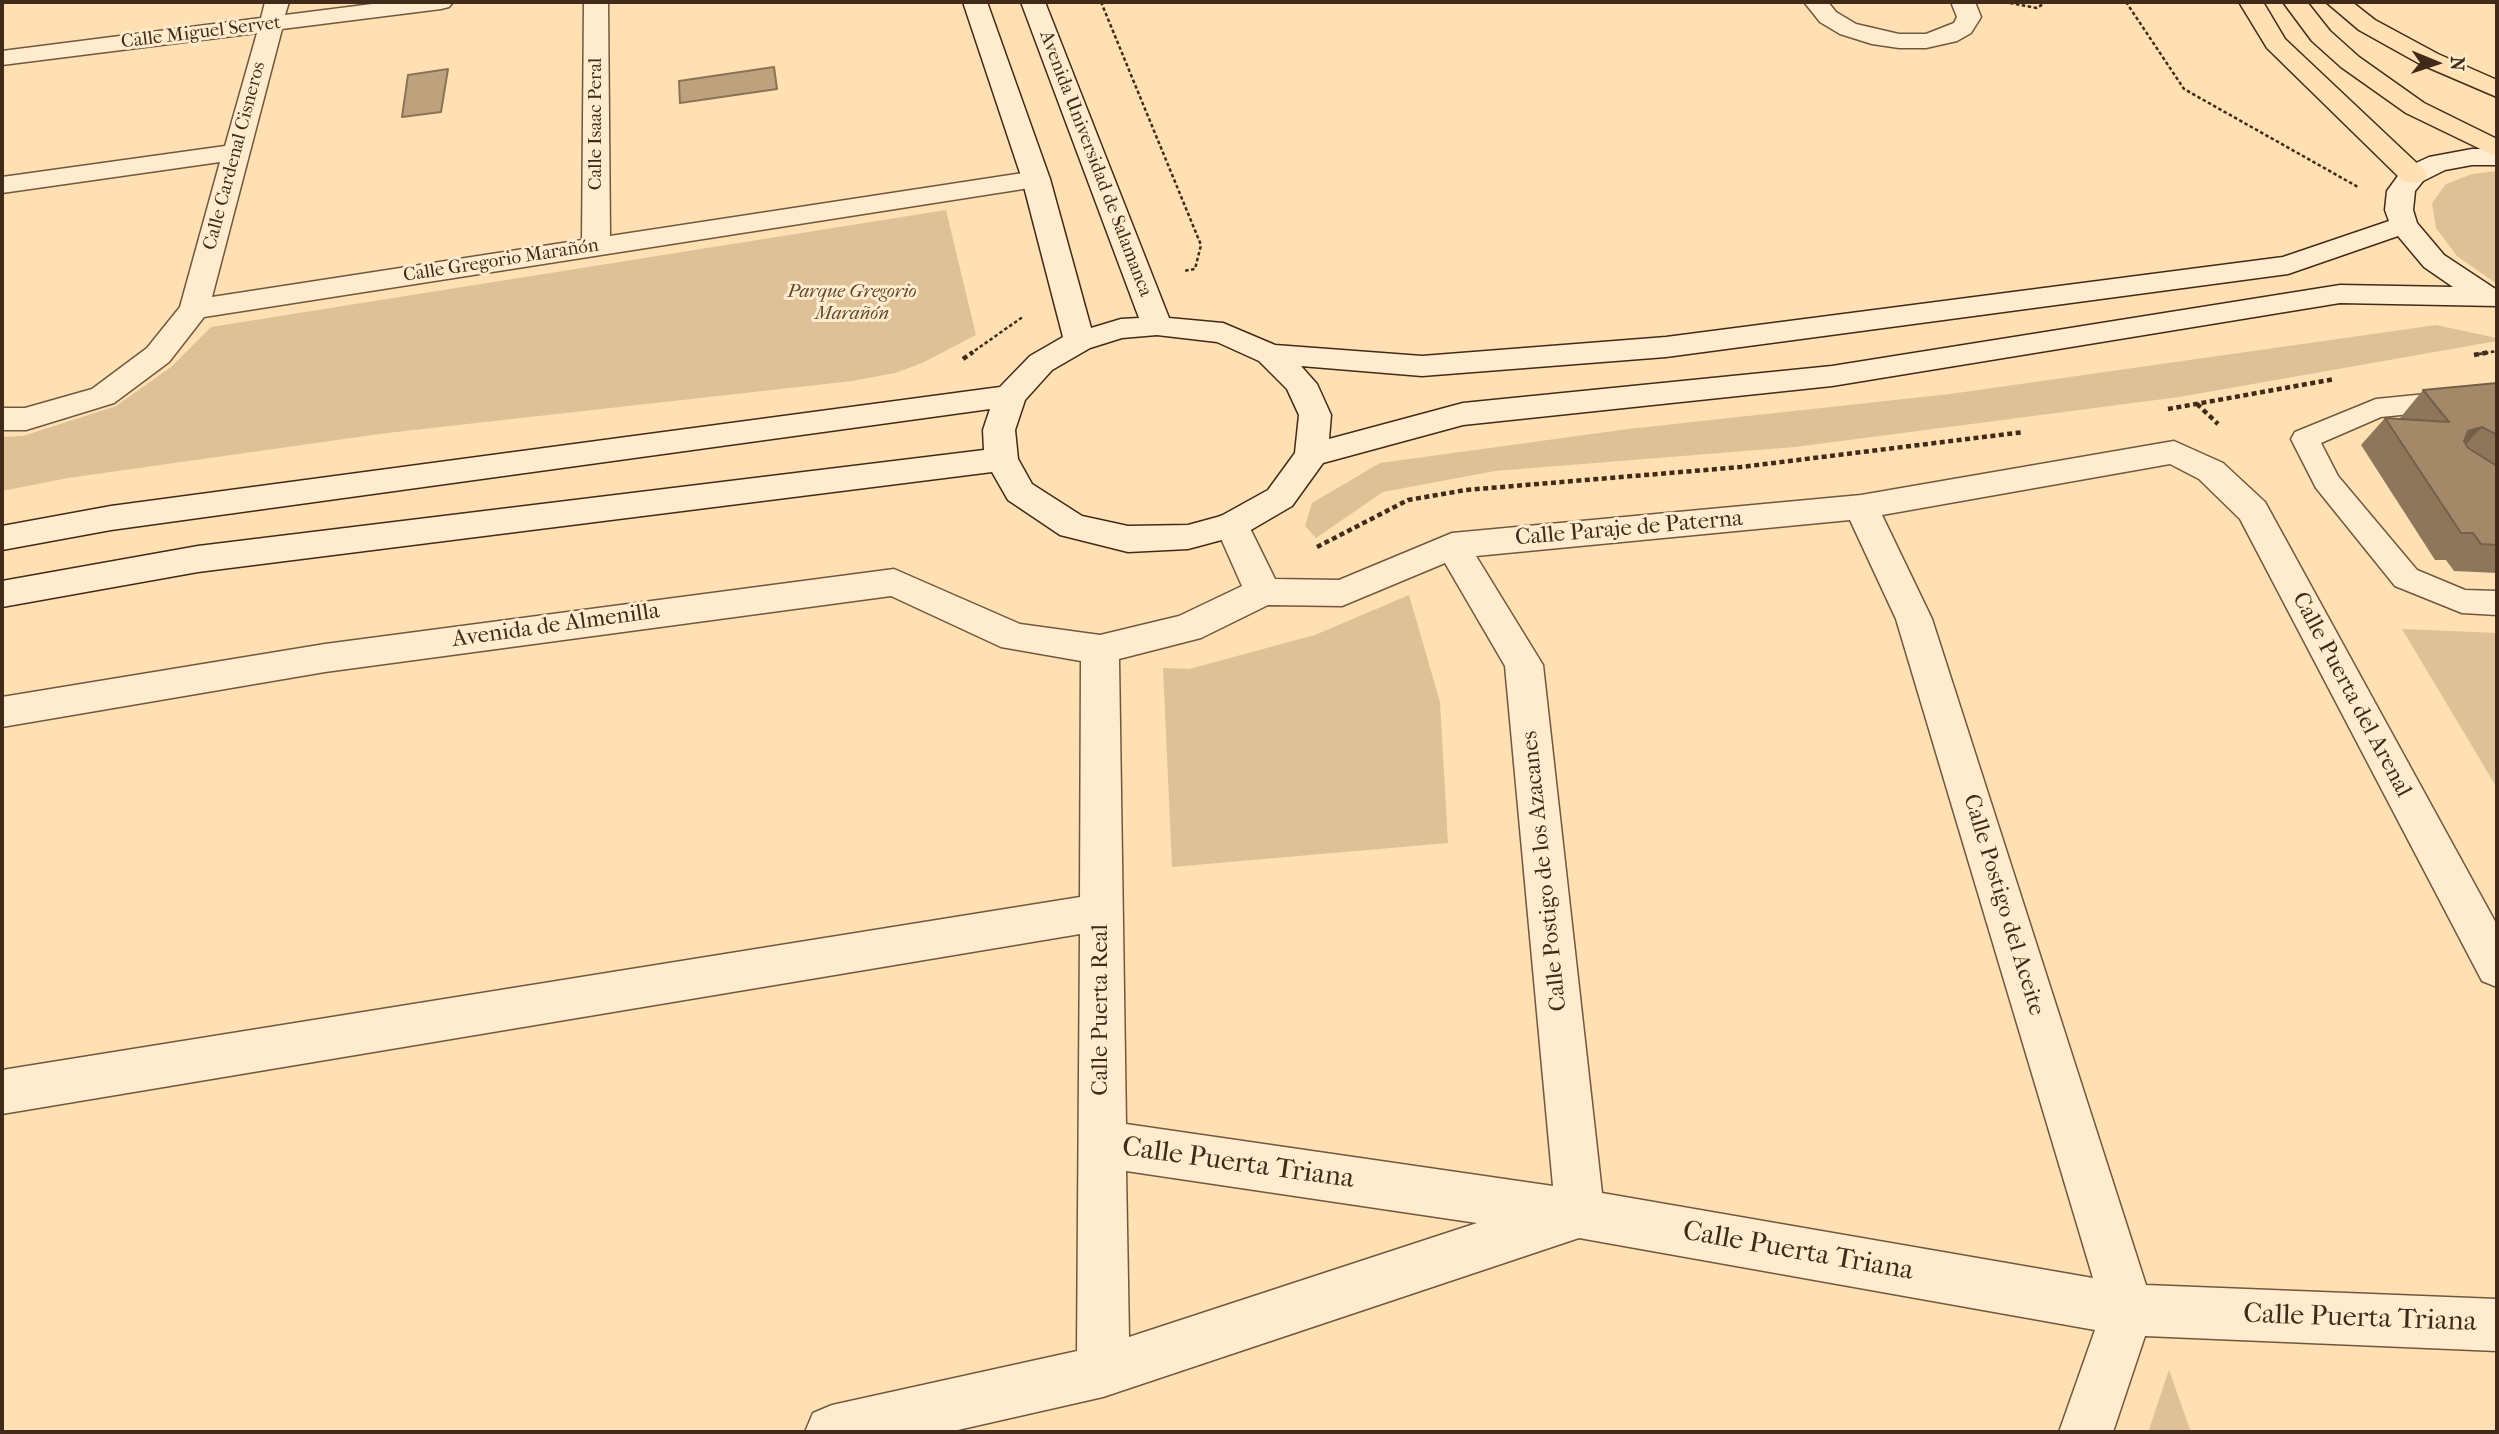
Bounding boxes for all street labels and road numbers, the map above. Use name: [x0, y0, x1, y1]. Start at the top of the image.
street label: Calle Miguel Servet: [120, 12, 282, 54]
street label: Avenida Universidad de Salamanca: [1034, 28, 1156, 300]
street label: Calle Isaac Peral: [585, 58, 607, 190]
street label: Calle Cardenal Cisneros: [199, 59, 271, 253]
street label: Calle Gregorio Marañón: [402, 234, 600, 288]
street label: Calle Paraje de Paterna: [1514, 505, 1744, 553]
street label: Calle Puerta del Arenal: [2285, 588, 2417, 802]
street label: Avenida de Almenilla: [451, 598, 661, 654]
street label: Calle Postigo de los Azacanes: [1517, 729, 1573, 1013]
street label: Calle Postigo del Aceite: [1956, 791, 2050, 1019]
street label: Calle Puerta Real: [1087, 924, 1115, 1096]
street label: Calle Puerta Triana: [1120, 1131, 1356, 1197]
street label: Calle Puerta Triana: [1680, 1215, 1916, 1289]
street label: Calle Puerta Triana: [2243, 1298, 2477, 1340]

